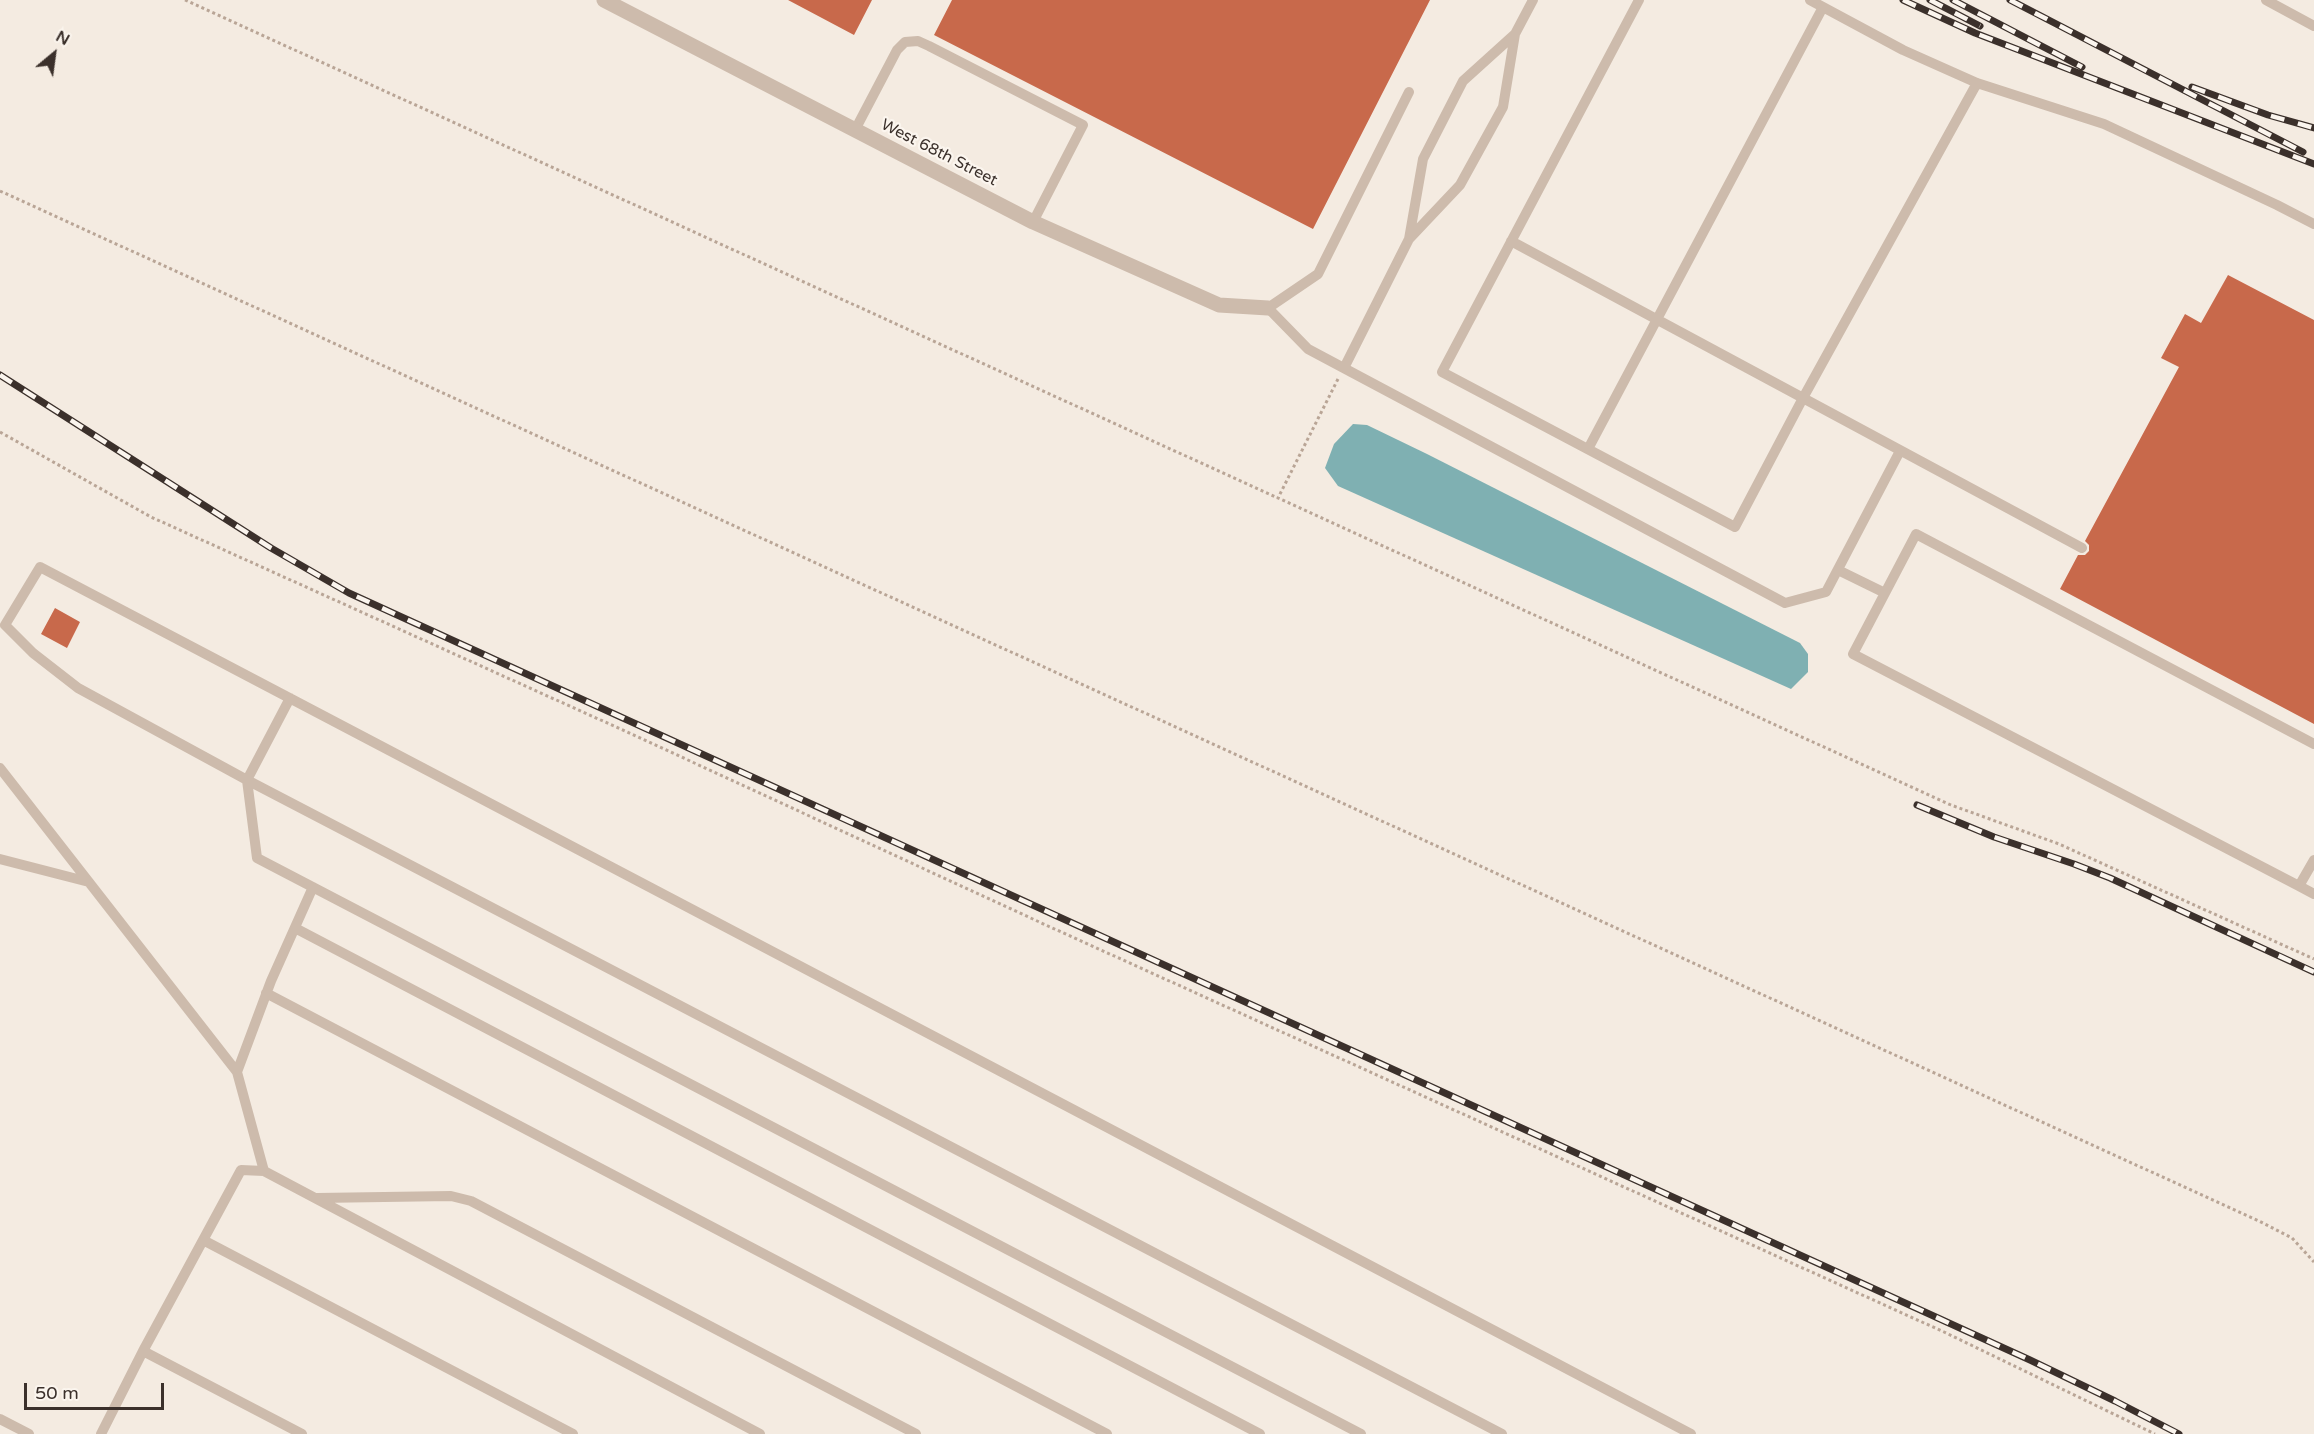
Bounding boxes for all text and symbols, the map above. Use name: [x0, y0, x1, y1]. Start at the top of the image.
north arrow: [24, 24, 84, 84]
text: N: [52, 26, 73, 50]
street label: West 68th Street: [878, 115, 1000, 191]
scale bar: [27, 1371, 166, 1409]
text: 50 m: [35, 1382, 79, 1404]

